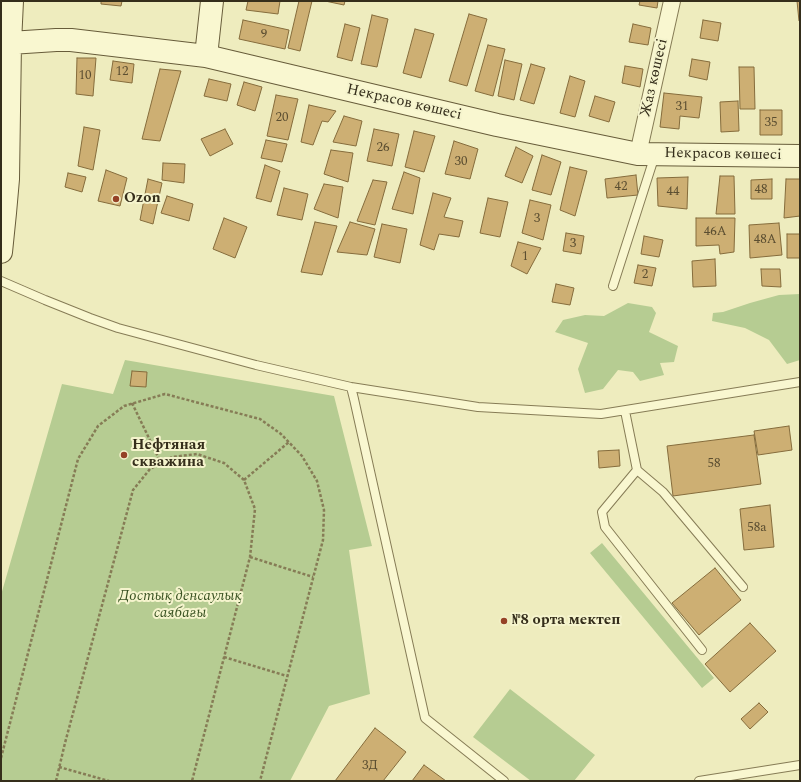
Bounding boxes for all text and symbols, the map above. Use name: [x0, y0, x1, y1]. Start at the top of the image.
house number: 9: [261, 27, 267, 43]
street label: Жаз көшесі: [637, 37, 673, 119]
house number: 12: [116, 64, 128, 80]
house number: 10: [79, 68, 91, 84]
street label: Некрасов көшесі: [345, 81, 463, 125]
house number: 31: [676, 99, 688, 115]
house number: 20: [276, 110, 288, 126]
house number: 35: [765, 115, 777, 131]
house number: 26: [377, 140, 389, 156]
street label: Некрасов көшесі: [664, 145, 782, 165]
house number: 30: [455, 154, 467, 170]
house number: 42: [615, 179, 627, 195]
house number: 48: [755, 182, 767, 198]
house number: 44: [667, 184, 679, 200]
place label: Ozon: [124, 190, 161, 208]
marker: Ozon: [111, 194, 121, 204]
house number: 3: [534, 211, 540, 227]
house number: 46А: [704, 224, 726, 240]
house number: 48А: [754, 232, 776, 248]
house number: 3: [570, 236, 576, 252]
house number: 1: [522, 249, 528, 265]
house number: 2: [642, 267, 648, 283]
place label: Нефтяная скважина: [132, 437, 205, 472]
marker: Нефтяная скважина: [119, 450, 129, 460]
house number: 58: [708, 456, 720, 472]
house number: 58а: [747, 520, 767, 536]
park label: Достық денсаулық саябағы: [118, 588, 242, 623]
place label: №8 орта мектеп: [512, 612, 621, 630]
marker: №8 орта мектеп: [499, 616, 509, 626]
house number: 3Д: [362, 758, 378, 774]

